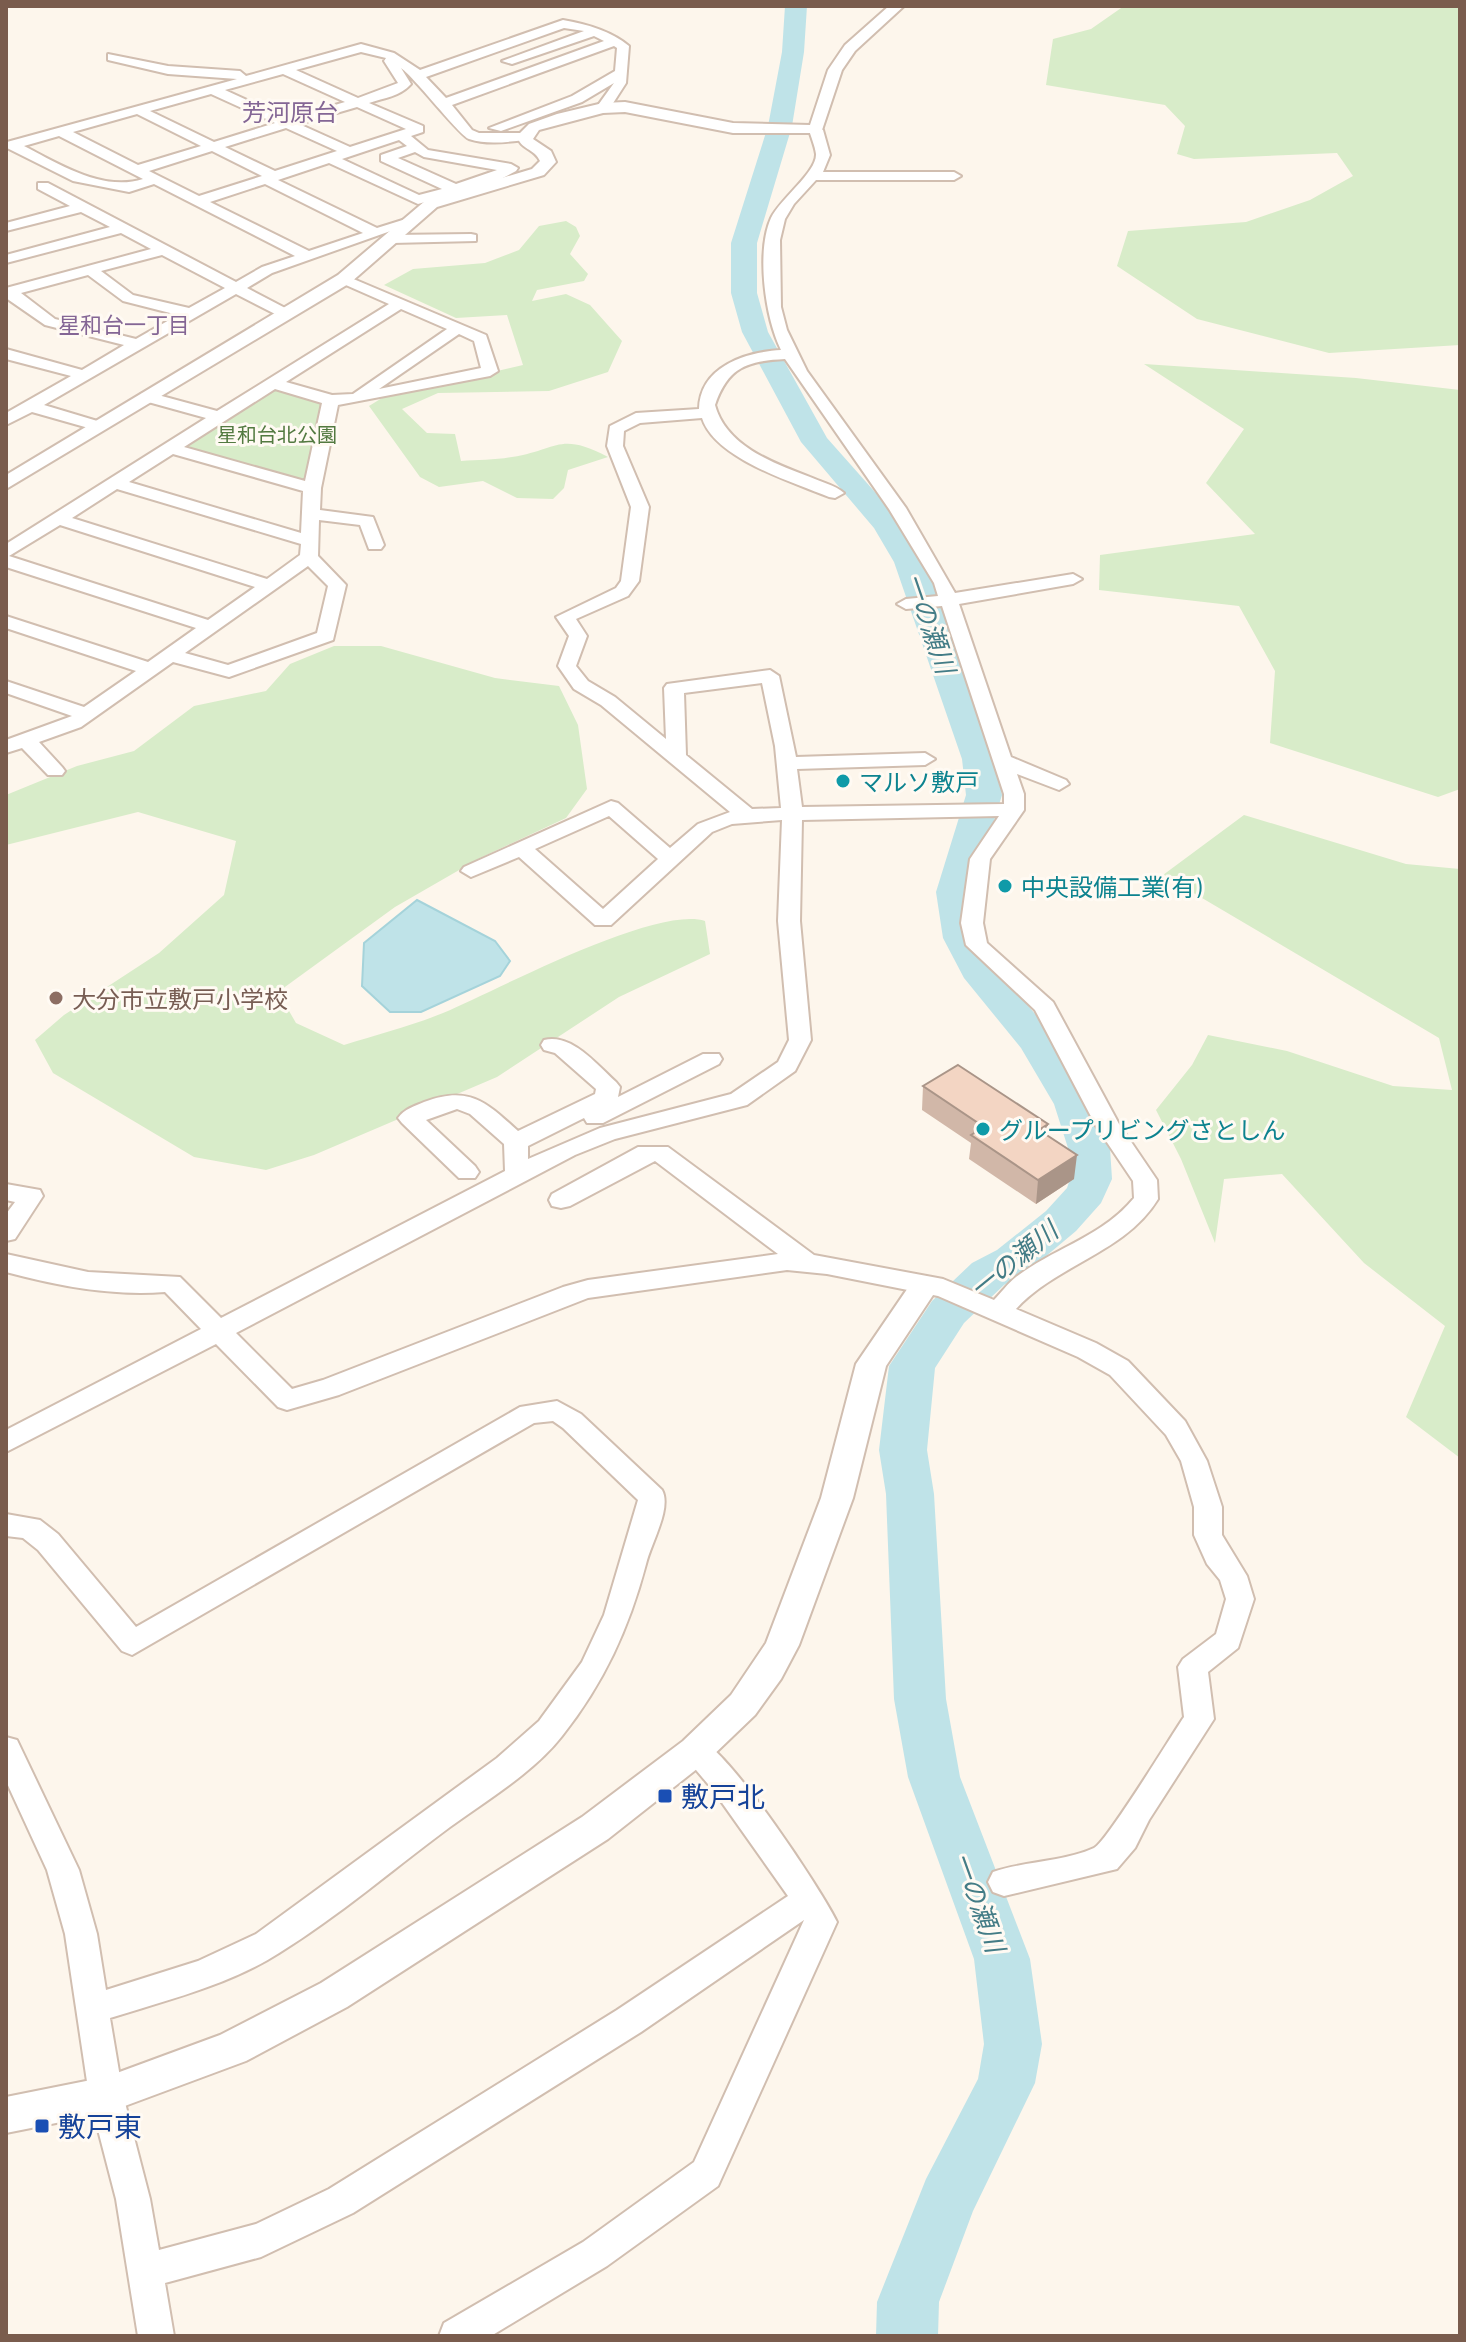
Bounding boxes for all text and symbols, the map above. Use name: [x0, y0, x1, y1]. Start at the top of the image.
district label: 芳河原台: [242, 97, 338, 126]
district label: 星和台一丁目: [58, 311, 190, 337]
park label: 星和台北公園: [217, 422, 337, 446]
water label: 一の瀬川: [899, 569, 964, 680]
place label: マルソ敷戸: [859, 767, 979, 796]
marker: マルソ敷戸: [834, 772, 852, 790]
place label: 中央設備工業(有): [1021, 872, 1202, 901]
marker: 中央設備工業(有): [996, 877, 1014, 895]
place label: 大分市立敷戸小学校: [72, 984, 288, 1013]
marker: 大分市立敷戸小学校: [47, 989, 65, 1007]
place label: グループリビングさとしん: [999, 1115, 1286, 1144]
marker: グループリビングさとしん: [974, 1120, 992, 1138]
water label: 一の瀬川: [963, 1212, 1065, 1304]
place label: 敷戸北: [681, 1779, 765, 1813]
marker: 敷戸北: [656, 1787, 674, 1805]
water label: 一の瀬川: [948, 1848, 1013, 1959]
place label: 敷戸東: [58, 2109, 142, 2143]
marker: 敷戸東: [33, 2117, 51, 2135]

